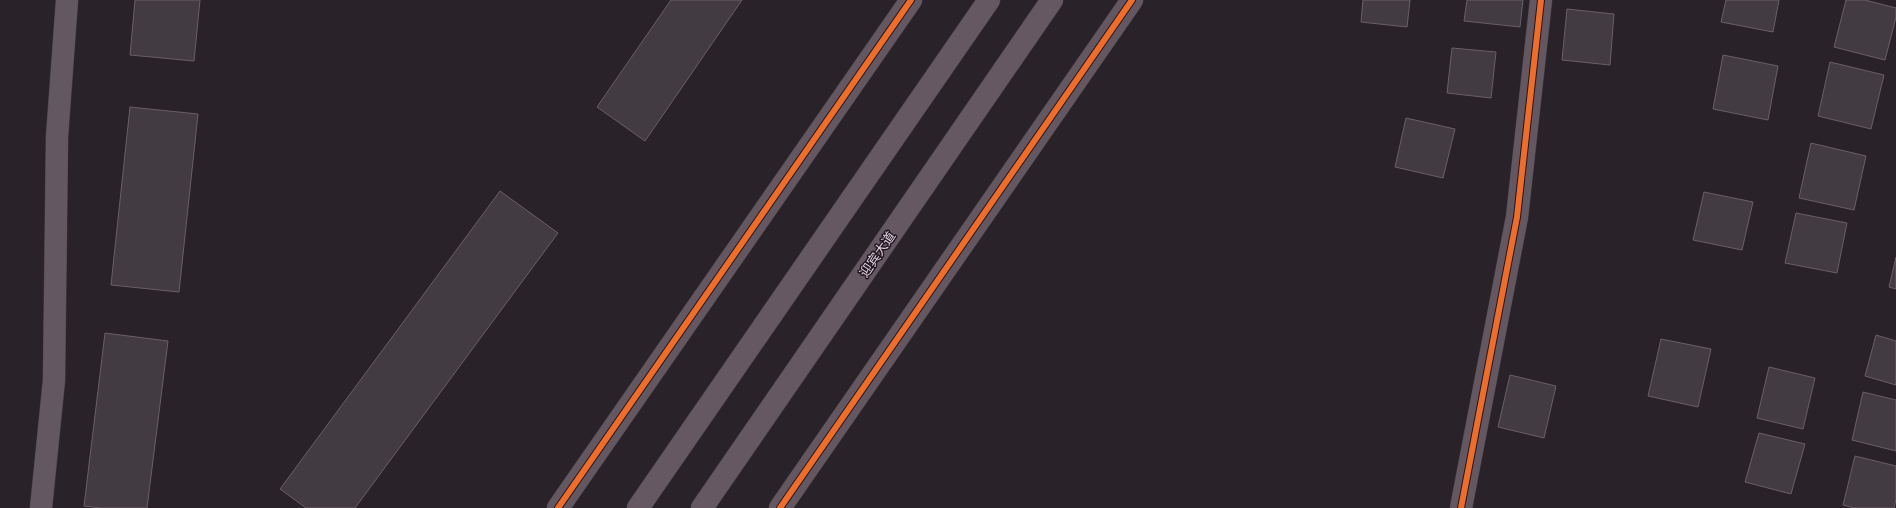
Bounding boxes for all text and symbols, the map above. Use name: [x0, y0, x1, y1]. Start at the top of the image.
street label: 迎宾大道: [856, 229, 898, 280]

